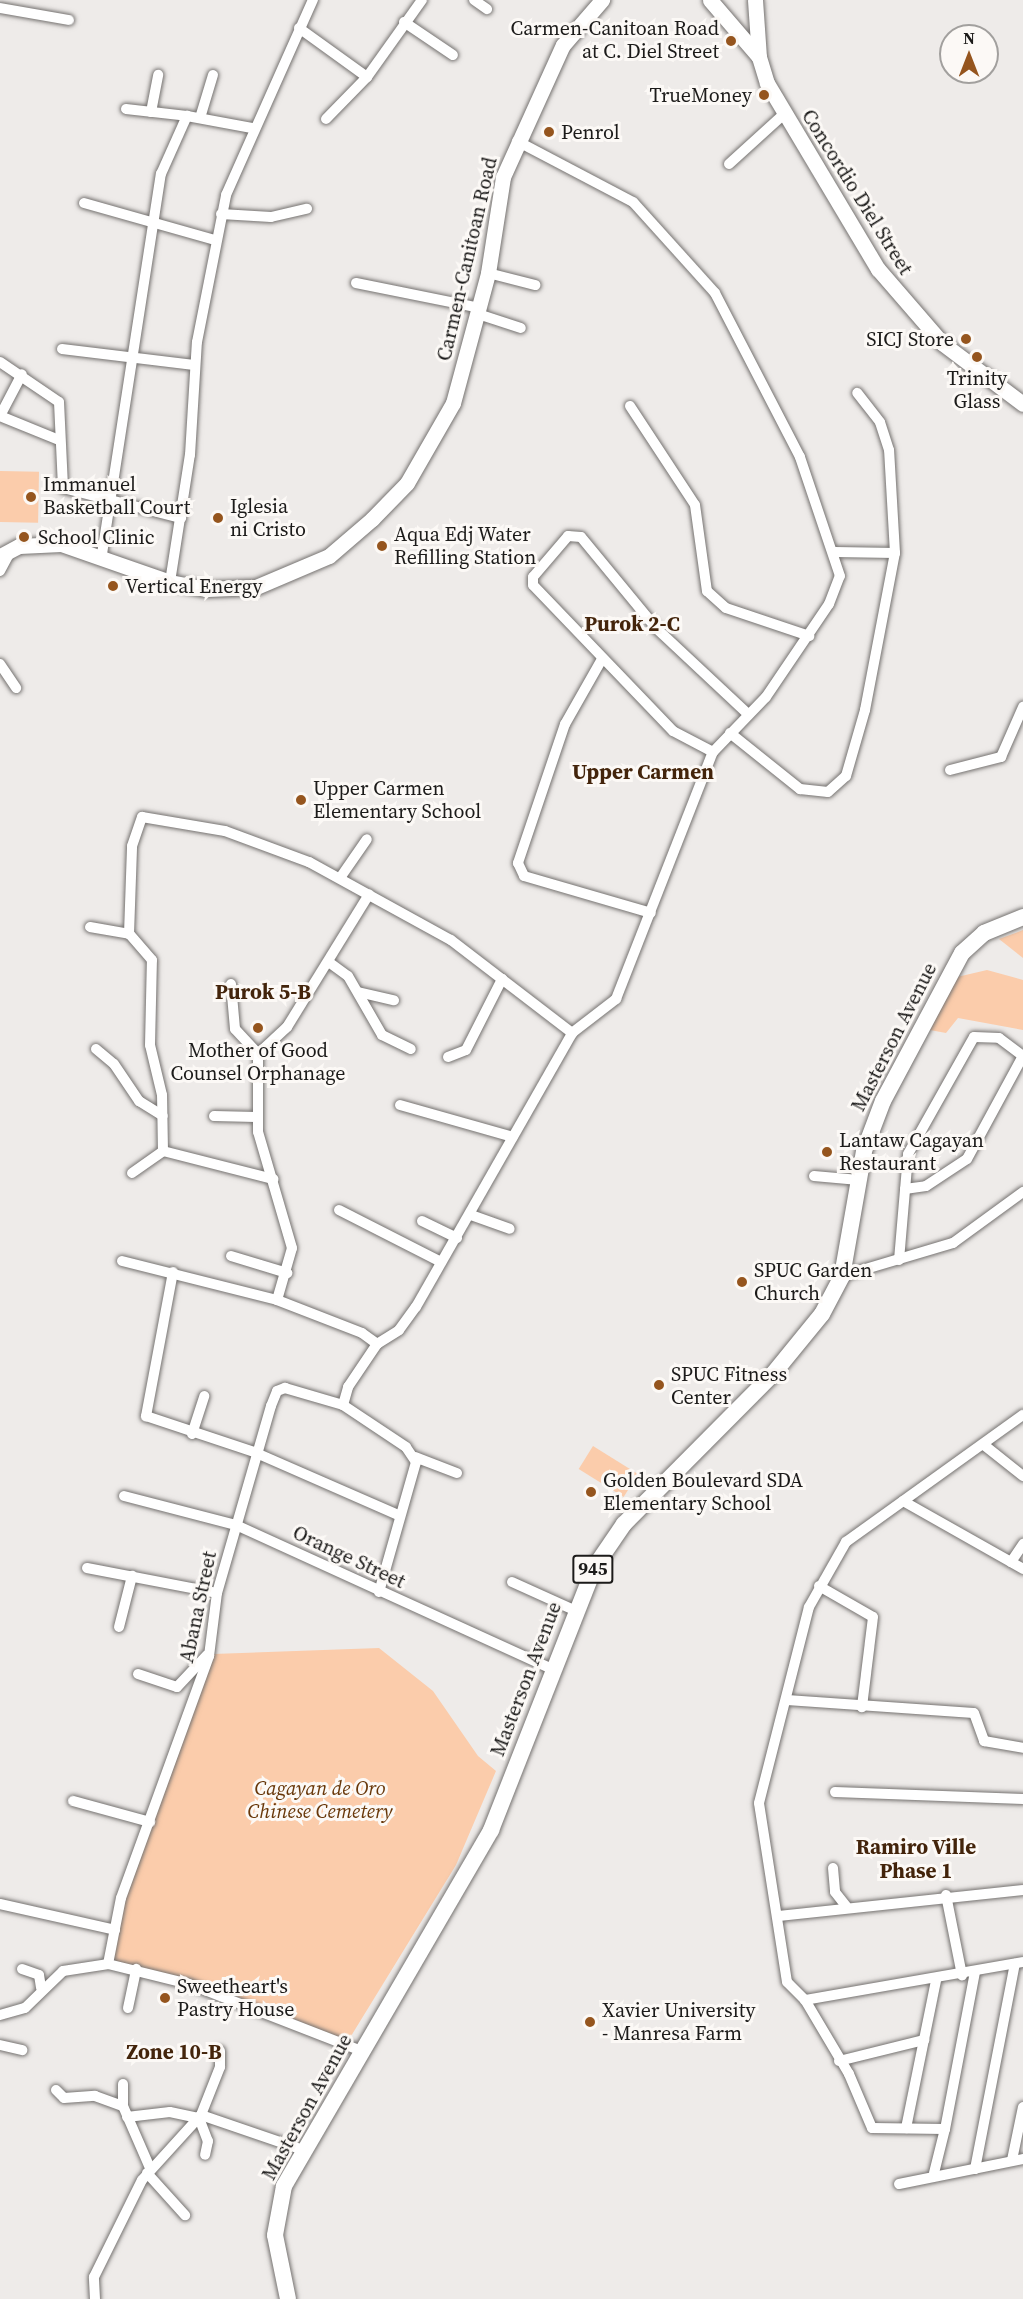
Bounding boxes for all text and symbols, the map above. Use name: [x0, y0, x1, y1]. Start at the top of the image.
place label: Carmen-Canitoan Road at C. Diel Street: [511, 17, 719, 64]
north arrow: [939, 24, 999, 84]
text: N: [963, 27, 975, 49]
marker: Carmen-Canitoan Road at C. Diel Street: [724, 34, 738, 48]
place label: TrueMoney: [649, 83, 752, 107]
marker: TrueMoney: [757, 88, 771, 102]
street label: Concordio Diel Street: [796, 105, 918, 279]
place label: Penrol: [561, 120, 620, 144]
marker: Penrol: [542, 125, 556, 139]
street label: Carmen-Canitoan Road: [432, 155, 502, 363]
place label: SICJ Store: [866, 327, 954, 351]
marker: SICJ Store: [959, 332, 973, 346]
marker: Trinity Glass: [970, 350, 984, 364]
place label: Trinity Glass: [947, 366, 1007, 413]
place label: Immanuel Basketball Court: [43, 473, 190, 520]
marker: Immanuel Basketball Court: [24, 490, 38, 504]
place label: Iglesia ni Cristo: [230, 494, 306, 541]
marker: Iglesia ni Cristo: [211, 511, 225, 525]
place label: Aqua Edj Water Refilling Station: [394, 522, 536, 569]
place label: School Clinic: [38, 525, 155, 549]
marker: School Clinic: [15, 528, 33, 546]
marker: Aqua Edj Water Refilling Station: [375, 539, 389, 553]
place label: Vertical Energy: [125, 574, 263, 598]
marker: Vertical Energy: [106, 579, 120, 593]
district label: Purok 2-C: [584, 611, 680, 637]
district label: Upper Carmen: [572, 759, 714, 785]
place label: Upper Carmen Elementary School: [313, 777, 481, 824]
marker: Upper Carmen Elementary School: [294, 793, 308, 807]
street label: Masterson Avenue: [846, 959, 942, 1115]
district label: Purok 5-B: [215, 979, 311, 1005]
marker: Mother of Good Counsel Orphanage: [251, 1021, 265, 1035]
place label: Mother of Good Counsel Orphanage: [170, 1038, 346, 1085]
place label: Lantaw Cagayan Restaurant: [839, 1128, 984, 1175]
marker: Lantaw Cagayan Restaurant: [820, 1145, 834, 1159]
place label: SPUC Garden Church: [754, 1258, 872, 1305]
marker: SPUC Garden Church: [735, 1275, 749, 1289]
place label: SPUC Fitness Center: [671, 1362, 787, 1409]
marker: SPUC Fitness Center: [652, 1378, 666, 1392]
place label: Golden Boulevard SDA Elementary School: [603, 1468, 803, 1515]
marker: Golden Boulevard SDA Elementary School: [584, 1485, 598, 1499]
street label: Orange Street: [289, 1520, 409, 1594]
street label: Abana Street: [174, 1549, 222, 1665]
road number: 945: [572, 1554, 614, 1584]
street label: Masterson Avenue: [485, 1598, 567, 1760]
park label: Cagayan de Oro Chinese Cemetery: [247, 1777, 393, 1824]
district label: Ramiro Ville Phase 1: [855, 1834, 977, 1884]
place label: Sweetheart's Pastry House: [177, 1974, 294, 2021]
marker: Sweetheart's Pastry House: [158, 1991, 172, 2005]
place label: Xavier University - Manresa Farm: [602, 1998, 755, 2045]
marker: Xavier University - Manresa Farm: [583, 2015, 597, 2029]
street label: Masterson Avenue: [257, 2030, 357, 2184]
district label: Zone 10-B: [126, 2039, 222, 2065]

